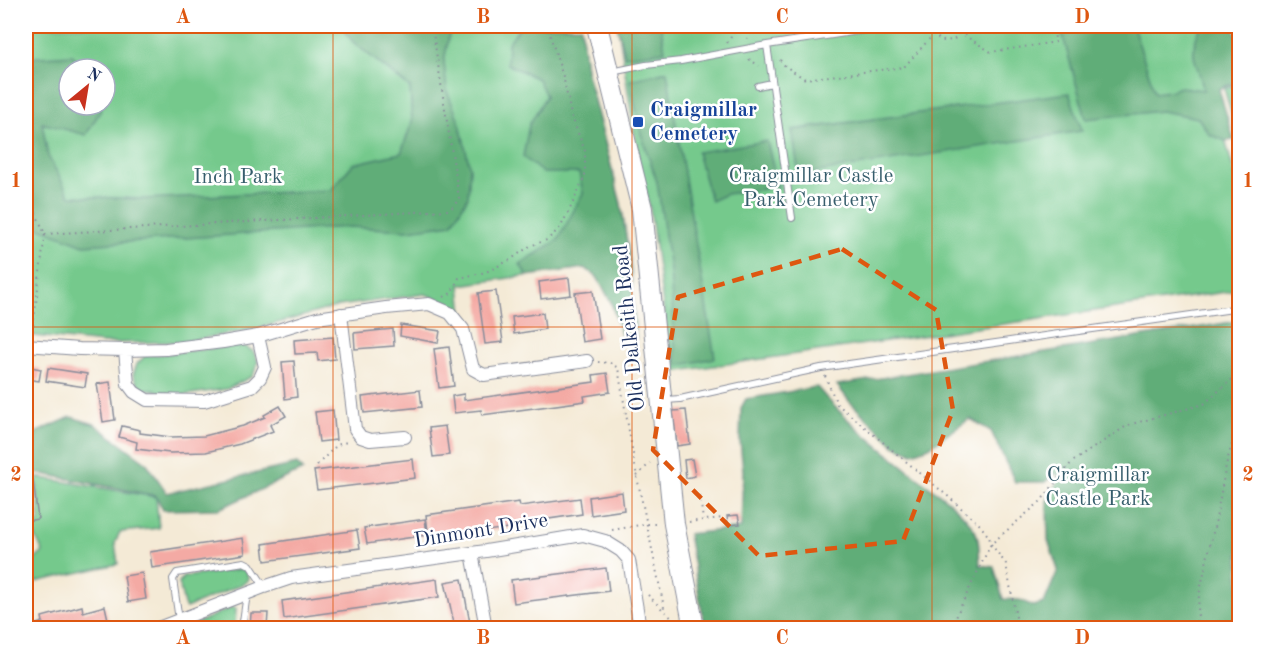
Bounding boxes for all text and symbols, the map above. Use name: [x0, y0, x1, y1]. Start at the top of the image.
text: A: [175, 8, 191, 28]
text: B: [476, 8, 490, 28]
text: C: [775, 8, 789, 28]
text: D: [1074, 8, 1090, 28]
north arrow: [57, 57, 117, 117]
text: N: [84, 66, 103, 86]
place label: Craigmillar Cemetery: [650, 100, 757, 145]
marker: Craigmillar Cemetery: [631, 115, 645, 129]
park label: Craigmillar Castle Park Cemetery: [729, 166, 893, 211]
park label: Inch Park: [193, 167, 283, 188]
text: 1: [10, 172, 22, 192]
text: 1: [1242, 172, 1254, 192]
street label: Old Dalkeith Road: [611, 244, 649, 412]
park label: Craigmillar Castle Park: [1045, 465, 1151, 510]
text: 2: [10, 466, 22, 486]
text: 2: [1242, 466, 1254, 486]
street label: Dinmont Drive: [412, 510, 550, 552]
text: A: [175, 629, 191, 649]
text: B: [476, 629, 490, 649]
text: C: [775, 629, 789, 649]
text: D: [1074, 629, 1090, 649]

